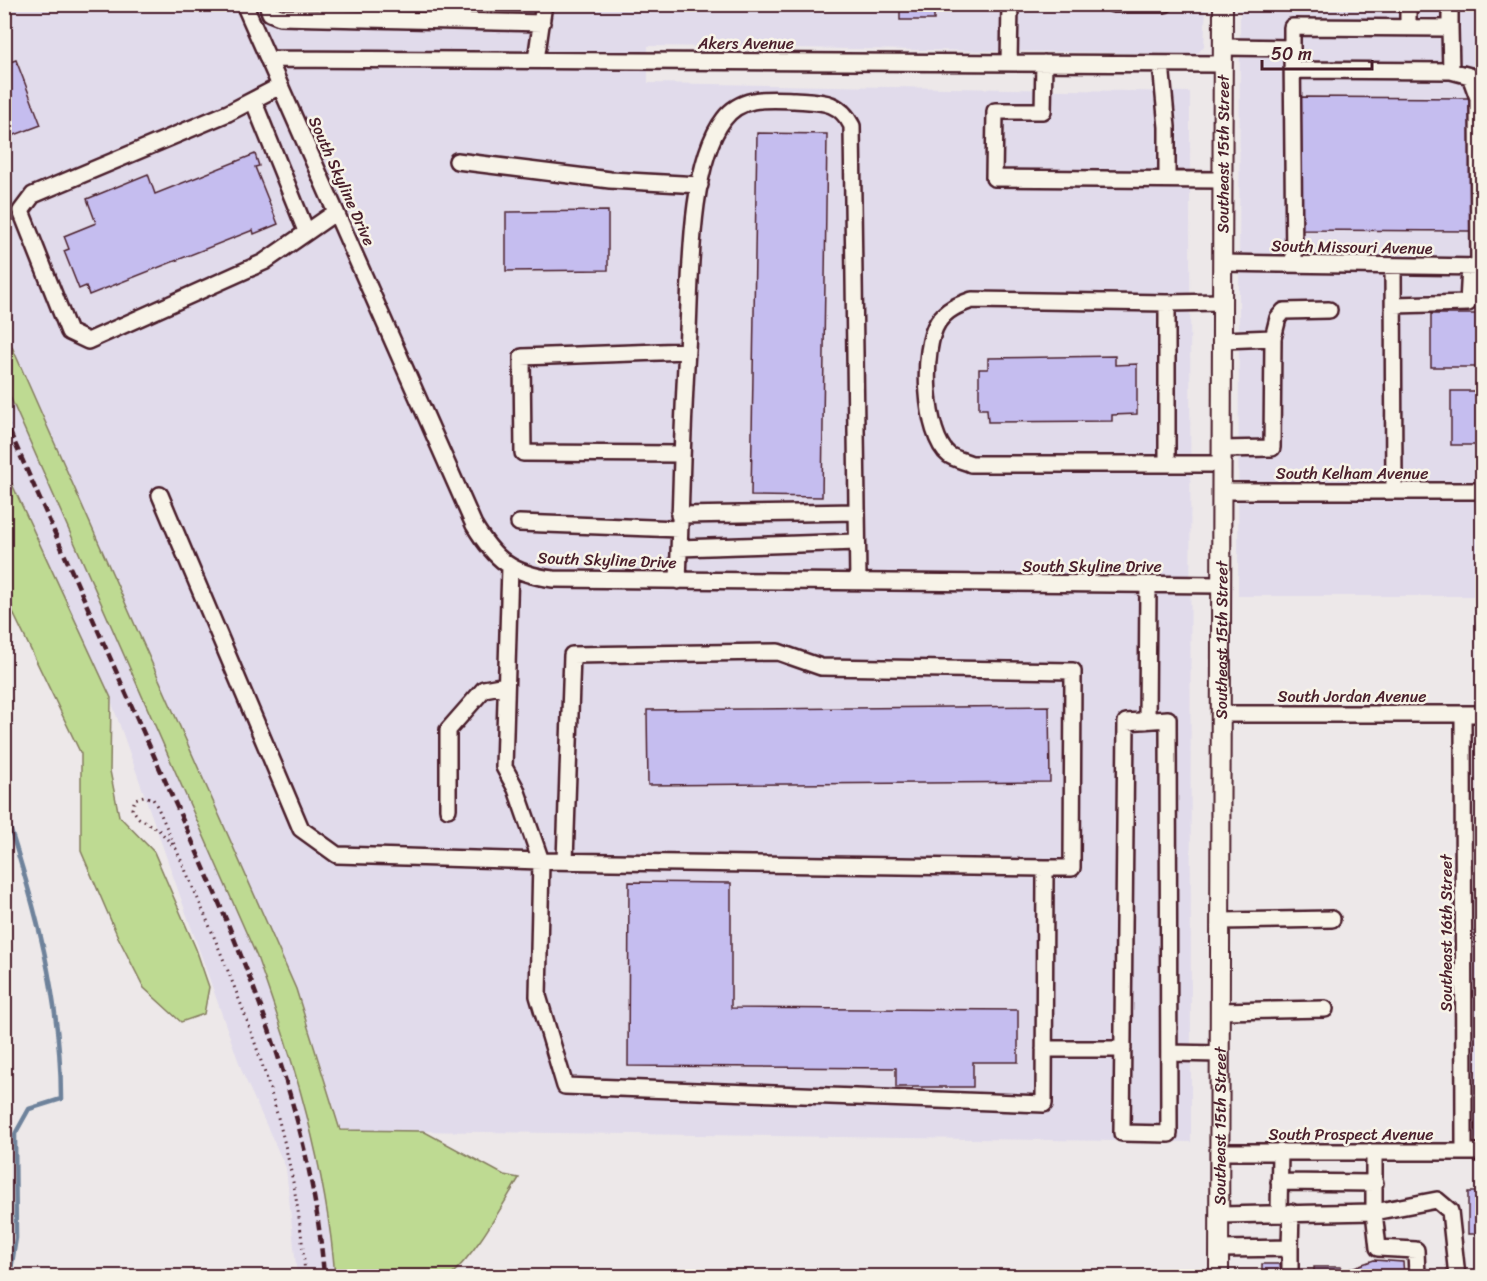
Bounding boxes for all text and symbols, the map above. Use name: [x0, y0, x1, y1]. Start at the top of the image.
street label: Akers Avenue: [697, 29, 794, 58]
scale bar: [1262, 33, 1372, 71]
text: 50 m: [1271, 38, 1312, 70]
street label: Southeast 15th Street: [1208, 74, 1237, 233]
street label: South Skyline Drive: [300, 111, 384, 251]
street label: South Missouri Avenue: [1271, 231, 1433, 263]
street label: South Kelham Avenue: [1276, 459, 1428, 488]
street label: South Skyline Drive: [537, 543, 677, 577]
street label: South Skyline Drive: [1022, 552, 1162, 581]
street label: Southeast 15th Street: [1206, 560, 1236, 719]
street label: South Jordan Avenue: [1277, 682, 1427, 711]
street label: Southeast 16th Street: [1432, 854, 1461, 1012]
street label: Southeast 15th Street: [1205, 1046, 1234, 1205]
street label: South Prospect Avenue: [1269, 1120, 1433, 1149]

